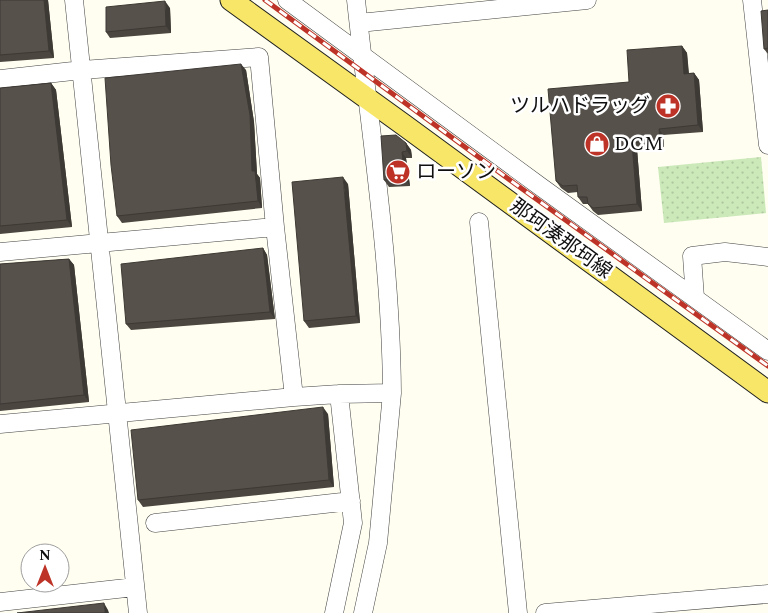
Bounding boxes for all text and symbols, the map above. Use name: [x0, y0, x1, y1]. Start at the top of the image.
place label: ツルハドラッグ: [510, 91, 650, 121]
pharmacy icon: ツルハドラッグ: [655, 93, 681, 119]
place label: DCM: [614, 129, 663, 159]
shop icon: DCM: [584, 131, 610, 157]
place label: ローソン: [416, 157, 496, 187]
supermarket icon: ローソン: [385, 159, 411, 185]
street label: 那珂湊那珂線: [504, 192, 618, 286]
north arrow: [20, 543, 70, 593]
text: N: [39, 545, 51, 566]

